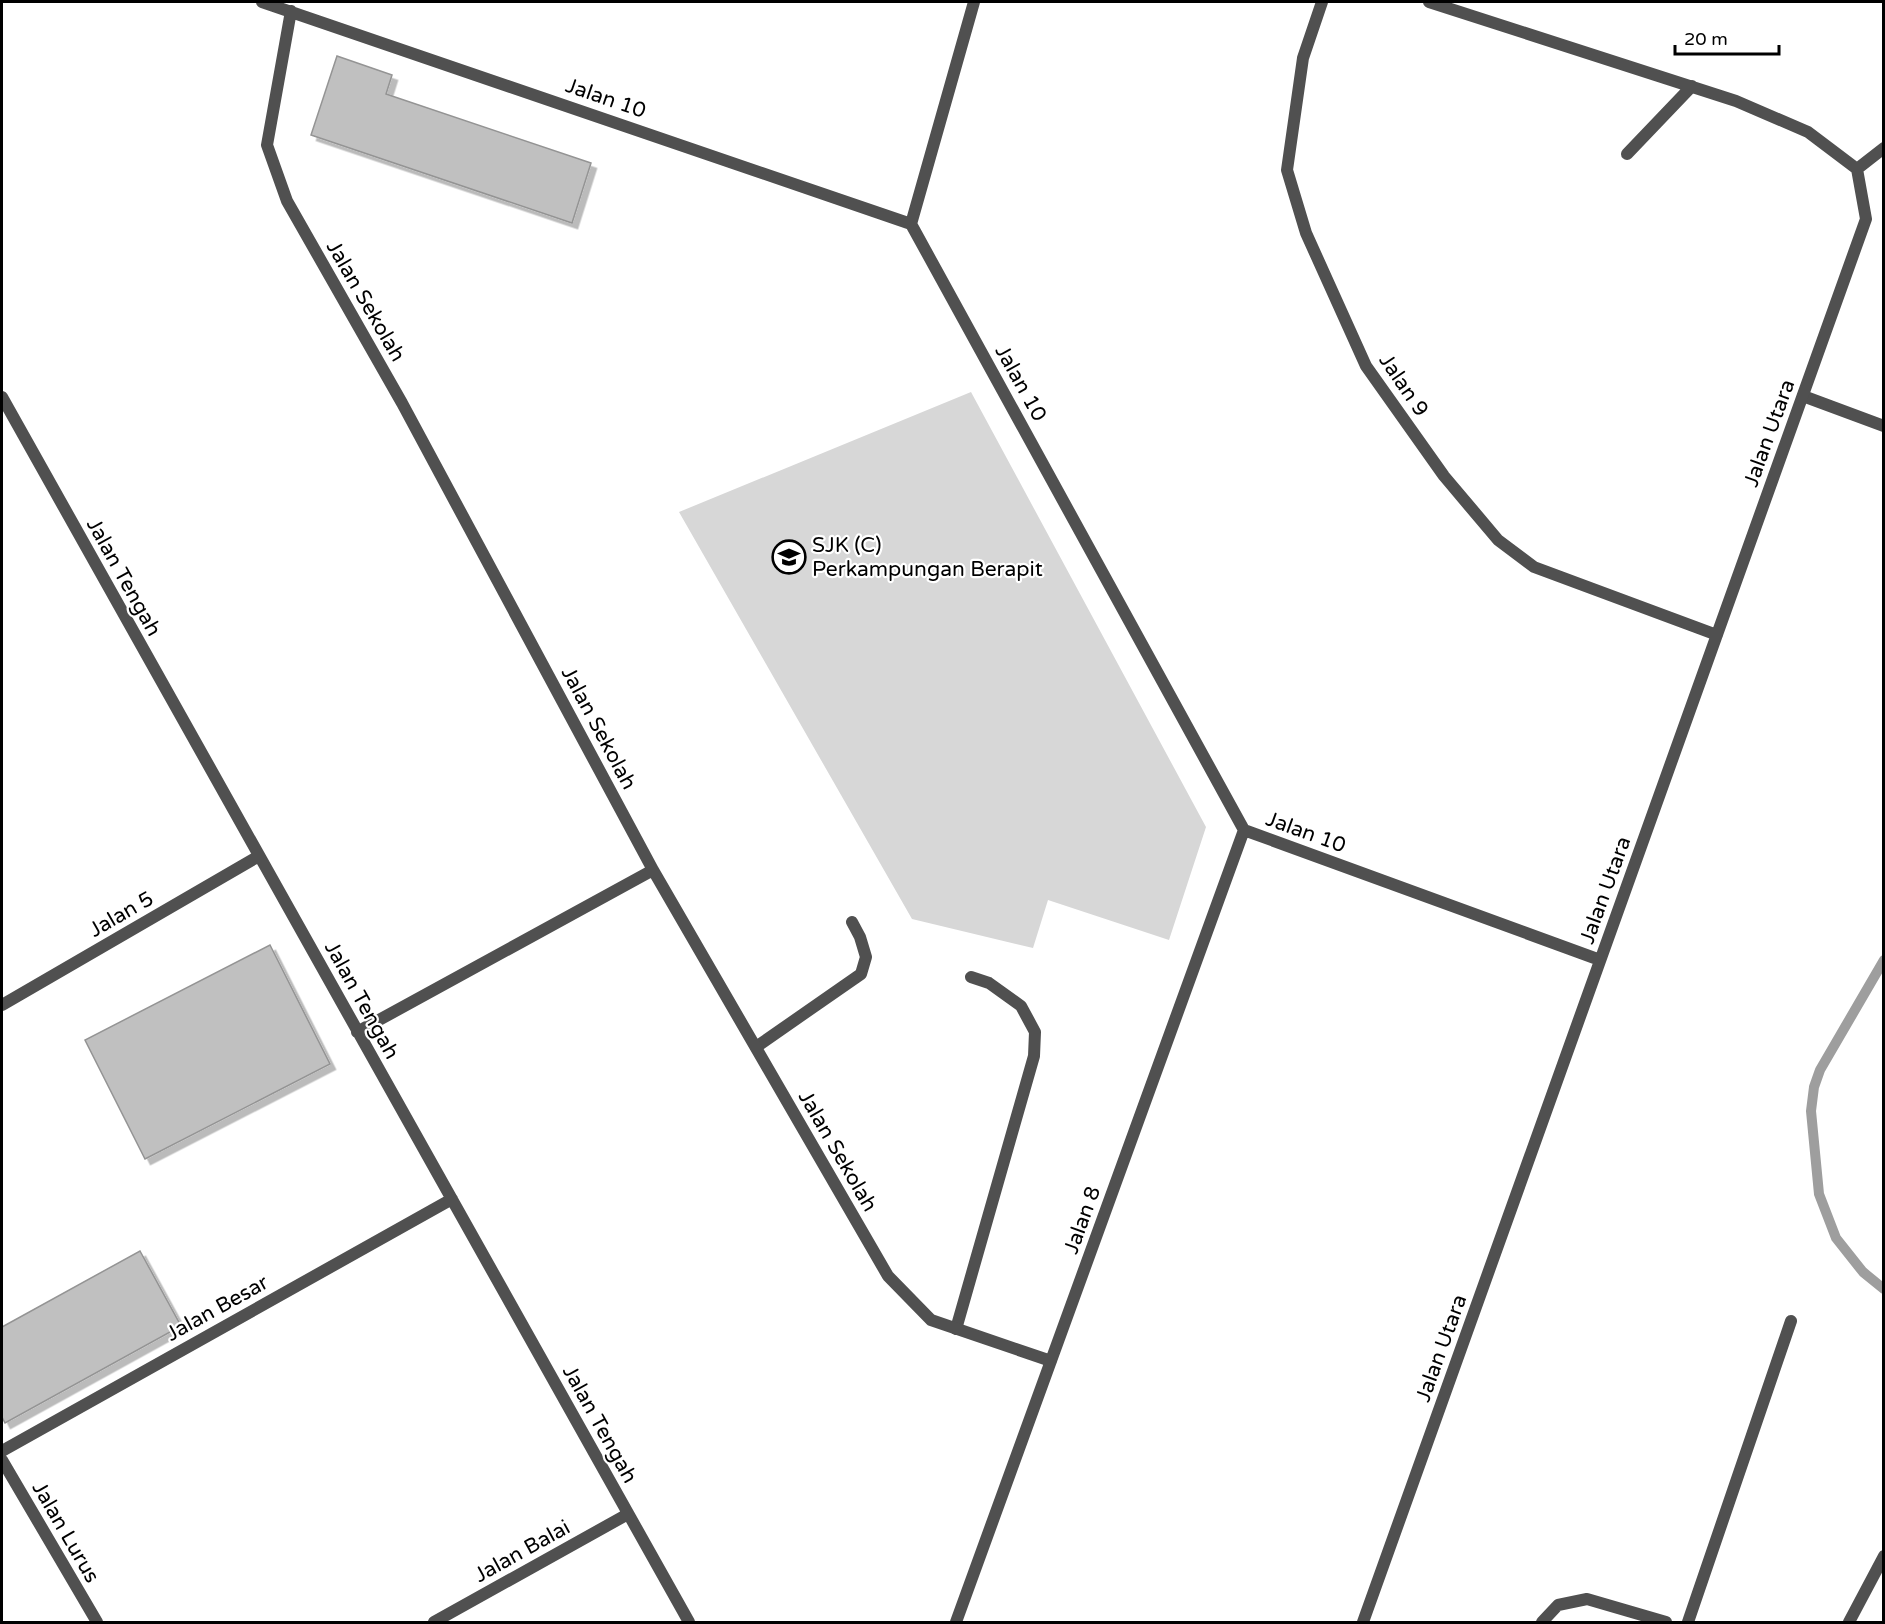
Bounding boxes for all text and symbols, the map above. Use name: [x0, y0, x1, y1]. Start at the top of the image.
scale bar: [1675, 18, 1778, 56]
text: 20 m: [1684, 28, 1728, 50]
street label: Jalan 10: [562, 73, 649, 124]
street label: Jalan Sekolah: [321, 236, 410, 366]
street label: Jalan 10: [989, 341, 1052, 426]
street label: Jalan 9: [1374, 349, 1434, 421]
street label: Jalan Utara: [1739, 376, 1800, 490]
street label: Jalan Tengah: [81, 514, 166, 641]
place label: SJK (C) Perkampungan Berapit: [812, 533, 1043, 582]
school or university icon: SJK (C) Perkampungan Berapit: [771, 539, 807, 575]
street label: Jalan Sekolah: [556, 663, 641, 794]
street label: Jalan 10: [1262, 806, 1349, 858]
street label: Jalan Utara: [1575, 833, 1636, 947]
street label: Jalan 5: [85, 886, 158, 943]
street label: Jalan Tengah: [319, 937, 404, 1064]
street label: Jalan Sekolah: [793, 1086, 882, 1216]
street label: Jalan 8: [1059, 1183, 1106, 1257]
street label: Jalan Besar: [162, 1270, 273, 1347]
street label: Jalan Utara: [1411, 1291, 1472, 1405]
street label: Jalan Tengah: [557, 1361, 642, 1488]
street label: Jalan Lurus: [27, 1477, 105, 1587]
street label: Jalan Balai: [470, 1515, 574, 1588]

